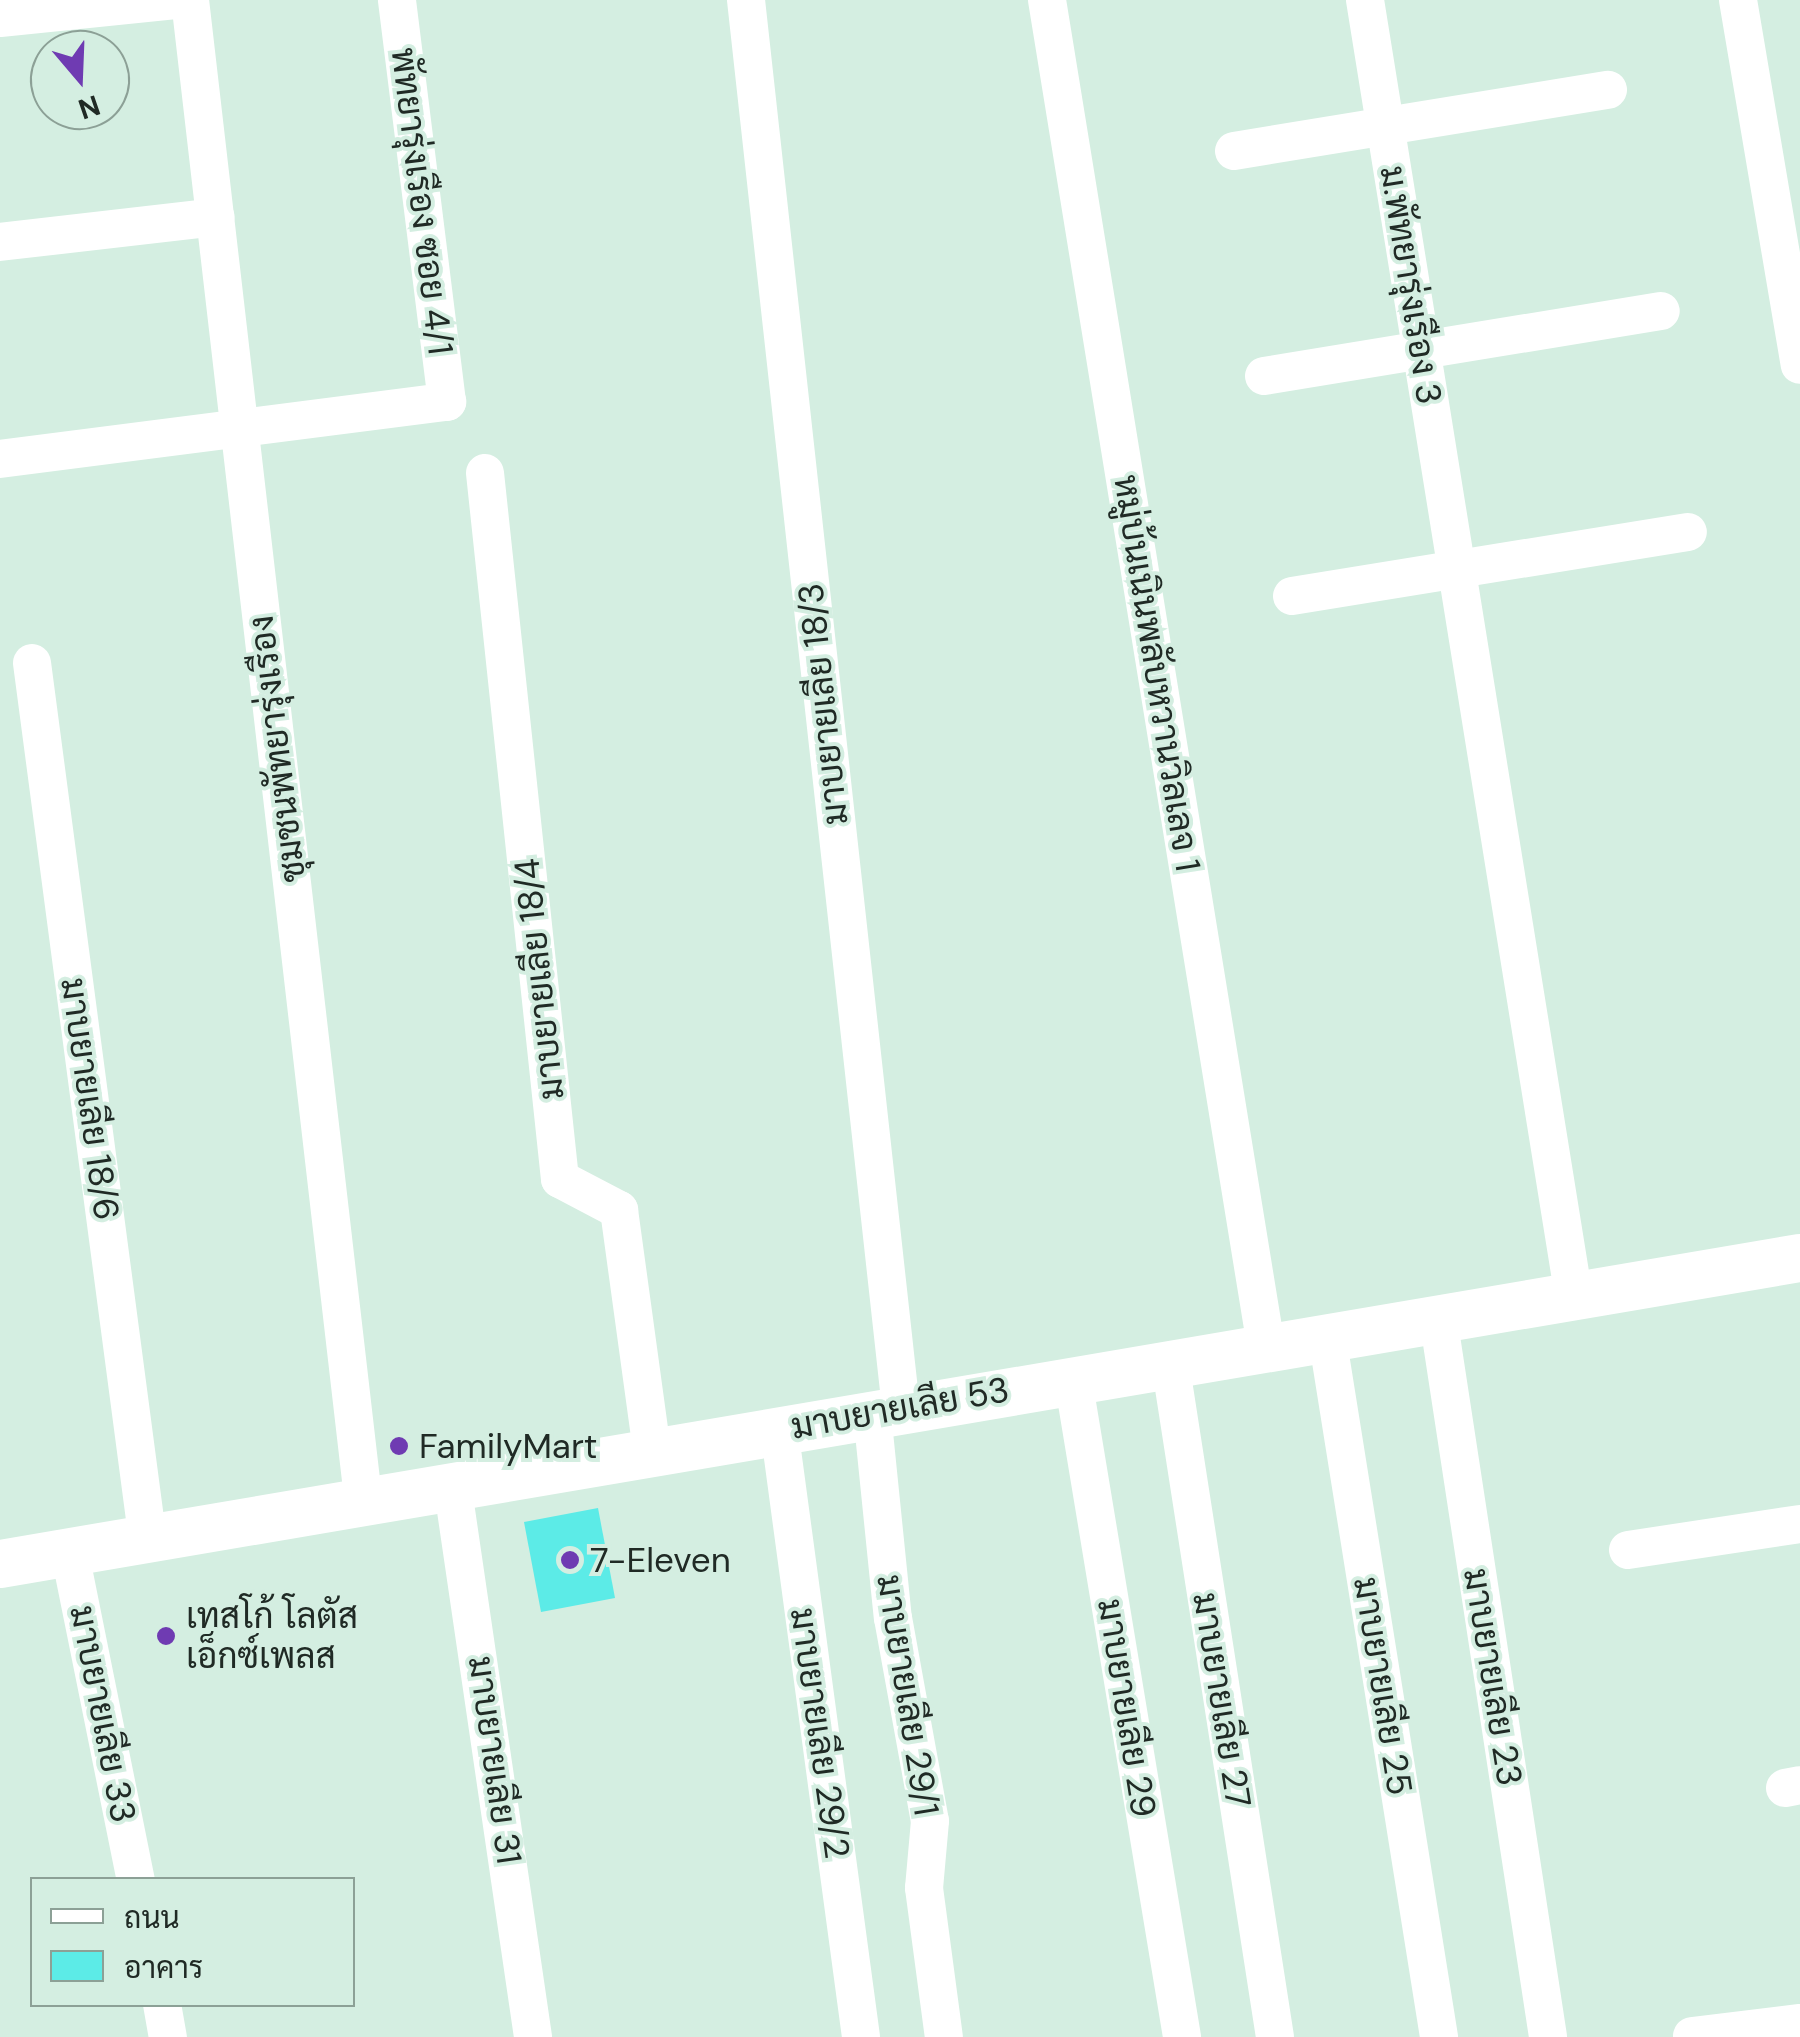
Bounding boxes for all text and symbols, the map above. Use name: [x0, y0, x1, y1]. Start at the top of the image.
north arrow: [30, 30, 130, 130]
street label: พัทยารุ่งเรือง ซอย 4/1: [382, 45, 462, 357]
text: N: [74, 86, 105, 128]
street label: ม.พัทยารุ่งเรือง 3: [1371, 163, 1451, 407]
street label: หมู่บ้นเนินพลับหวานวิลเลจ 1: [1105, 472, 1209, 874]
street label: มาบยายเลีย 18/3: [789, 581, 857, 827]
street label: ชุมชนพัทยารุ่งเรือง: [240, 613, 314, 885]
street label: มาบยายเลีย 18/4: [505, 856, 573, 1102]
street label: มาบยายเลีย 18/6: [52, 975, 128, 1223]
street label: มาบยายเลีย 53: [788, 1368, 1012, 1448]
place label: FamilyMart: [419, 1425, 598, 1467]
marker: FamilyMart: [388, 1435, 410, 1457]
place label: 7-Eleven: [590, 1539, 731, 1581]
marker: 7-Eleven: [559, 1549, 581, 1571]
street label: มาบยายเลีย 23: [1455, 1565, 1531, 1789]
street label: มาบยายเลีย 29/1: [868, 1572, 948, 1818]
street label: มาบยายเลีย 25: [1345, 1574, 1421, 1798]
street label: มาบยายเลีย 27: [1184, 1590, 1260, 1810]
place label: เทสโก้ โลตัส เอ็กซ์เพลส: [186, 1595, 358, 1677]
street label: มาบยายเลีย 29: [1089, 1596, 1165, 1820]
street label: มาบยายเลีย 33: [61, 1602, 145, 1826]
street label: มาบยายเลีย 29/2: [782, 1605, 858, 1861]
marker: เทสโก้ โลตัส เอ็กซ์เพลส: [155, 1625, 177, 1647]
street label: มาบยายเลีย 31: [460, 1653, 530, 1867]
legend: [30, 1877, 355, 2007]
text: ถนน: [124, 1898, 180, 1937]
text: อาคาร: [124, 1948, 203, 1987]

